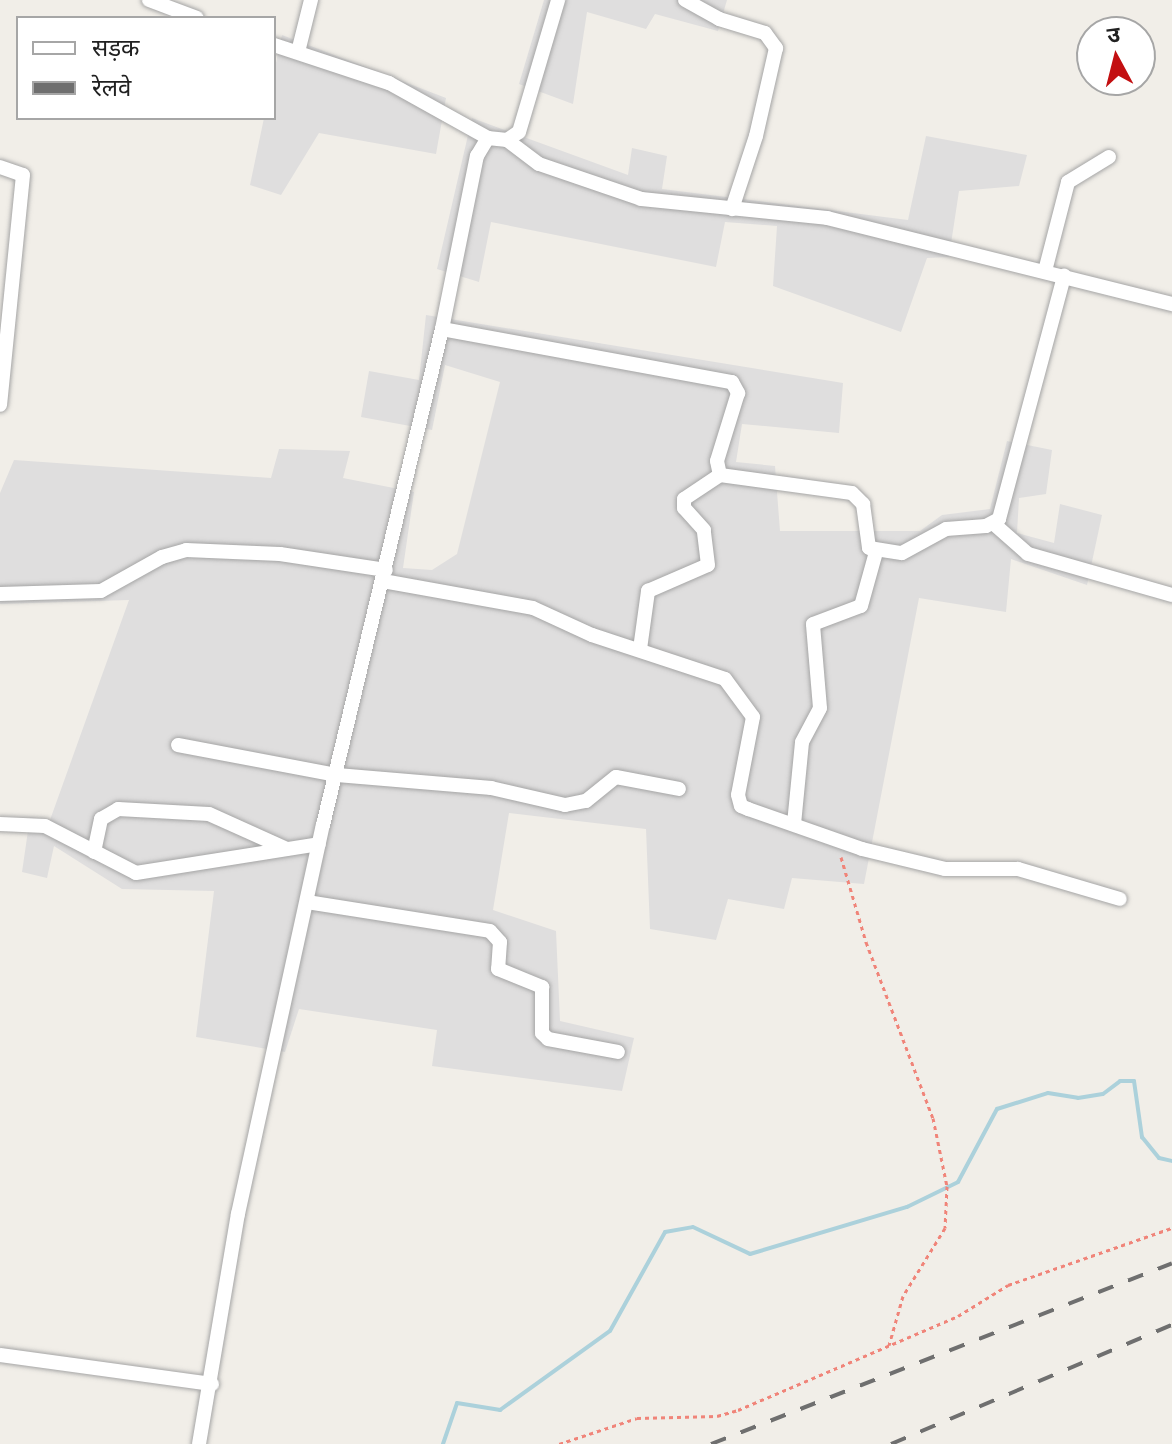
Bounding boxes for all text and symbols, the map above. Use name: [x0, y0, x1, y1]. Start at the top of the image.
legend: [16, 16, 276, 120]
north arrow: [1076, 16, 1156, 96]
text: उ: [1105, 18, 1121, 49]
text: सड़क: [92, 31, 140, 63]
text: रेलवे: [92, 71, 131, 103]

